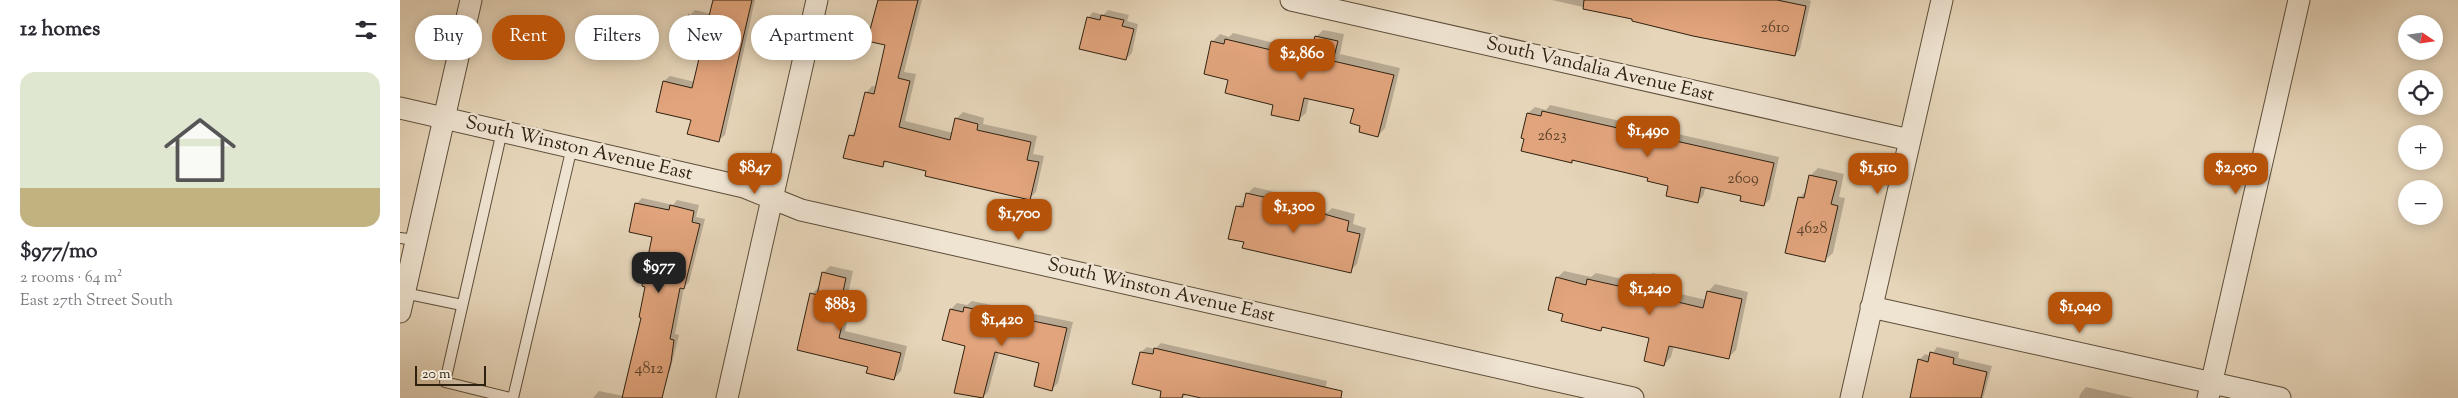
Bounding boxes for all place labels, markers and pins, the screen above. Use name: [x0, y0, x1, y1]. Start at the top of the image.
pin: $2,860: [1261, 38, 1343, 81]
pin: $1,490: [1607, 116, 1689, 158]
pin: $847: [725, 152, 785, 195]
pin: $1,510: [1837, 152, 1919, 195]
pin: $2,050: [2195, 152, 2277, 195]
pin: $1,300: [1253, 192, 1335, 234]
pin: $1,700: [978, 198, 1060, 241]
pin: $977: [629, 252, 689, 294]
pin: $1,240: [1609, 274, 1691, 316]
pin: $883: [810, 290, 870, 332]
pin: $1,040: [2039, 292, 2121, 334]
pin: $1,420: [961, 304, 1043, 347]

